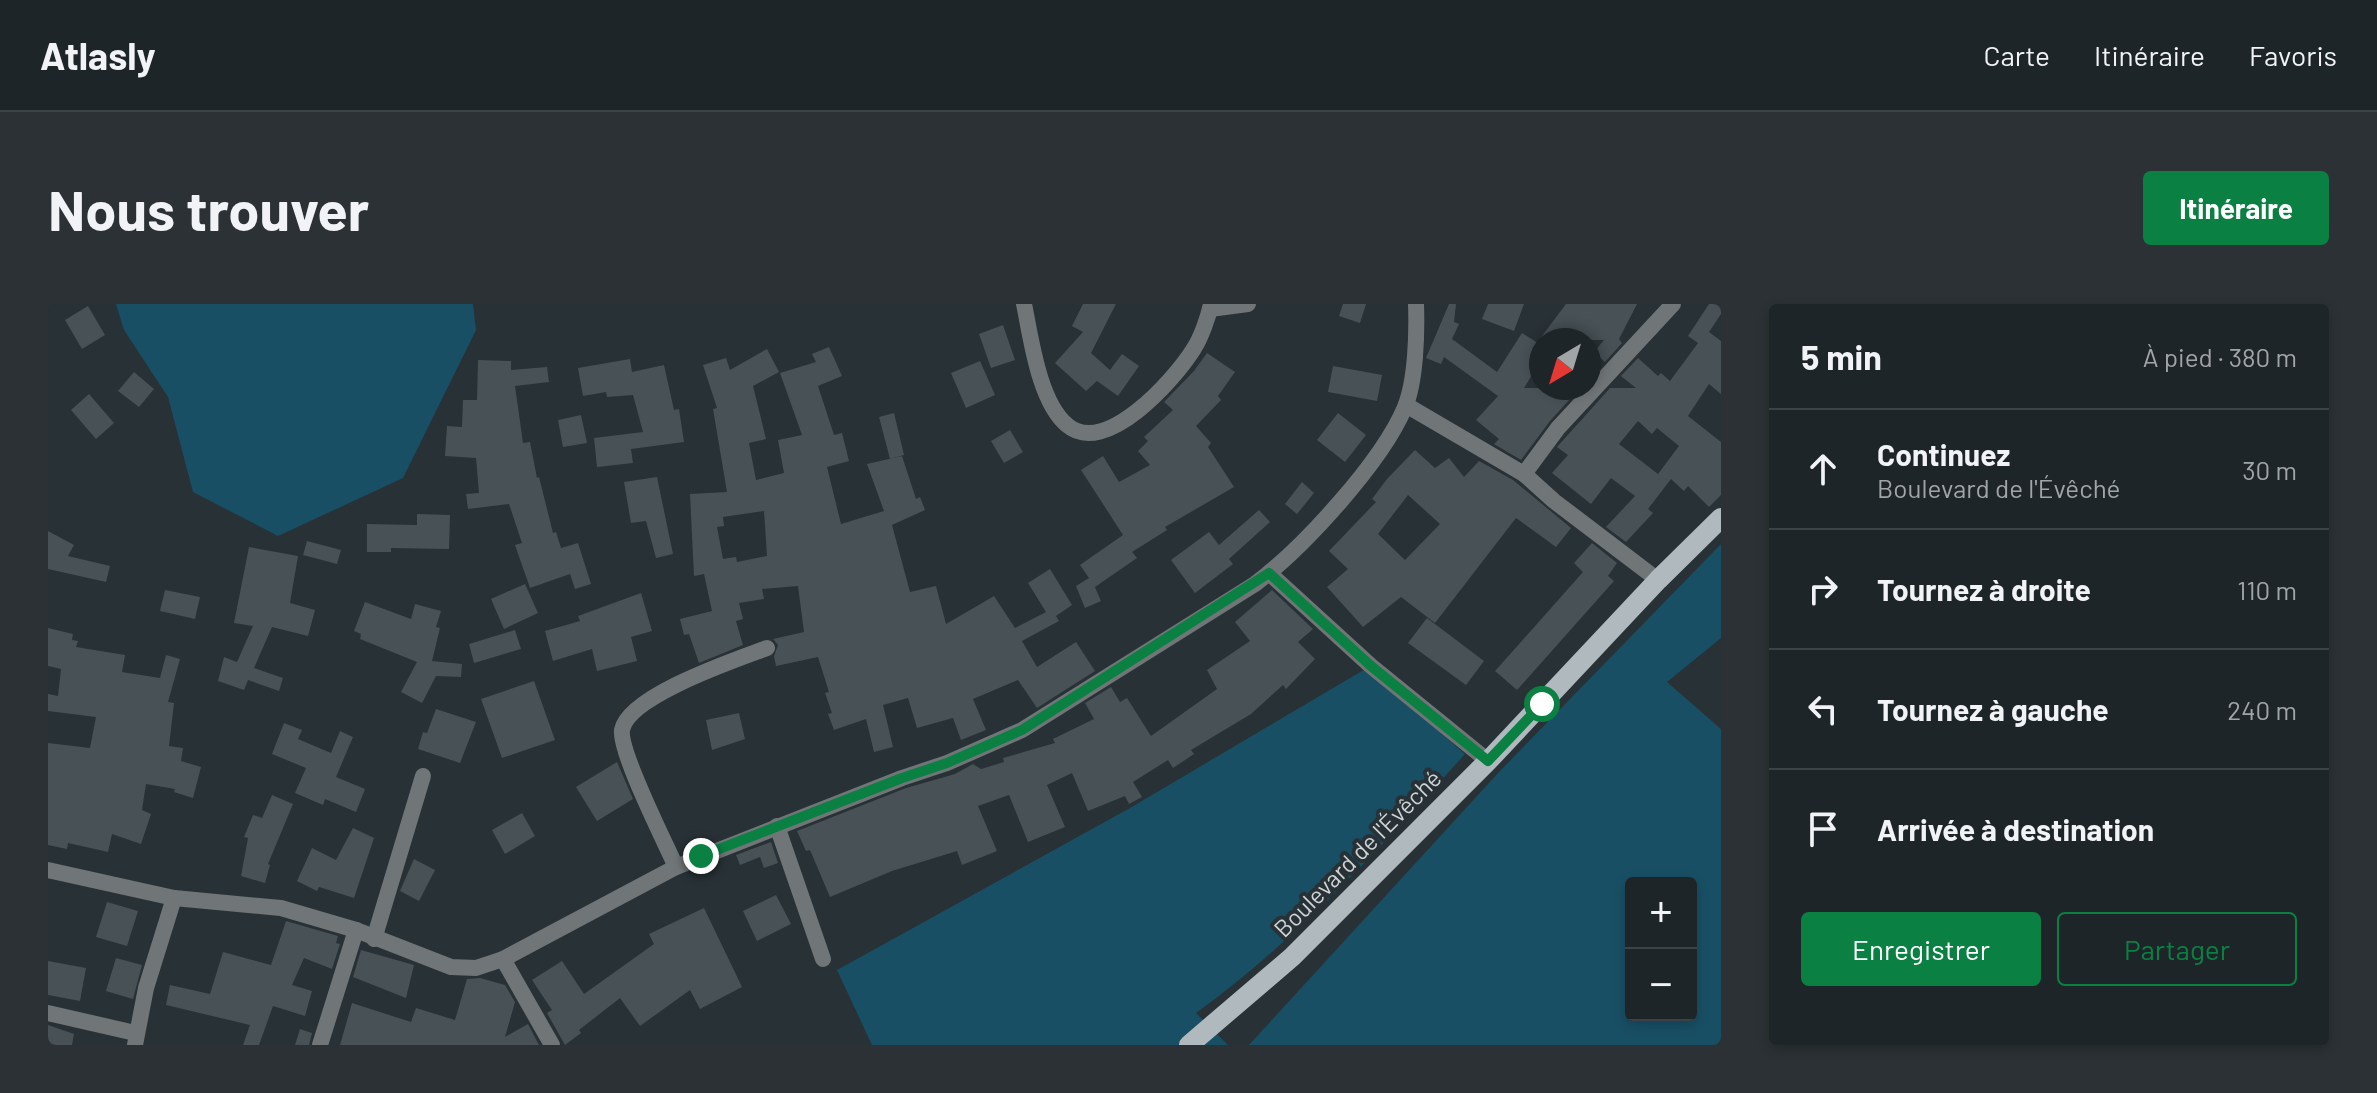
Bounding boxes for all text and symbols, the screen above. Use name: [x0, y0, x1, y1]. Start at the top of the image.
text: Atlasly: [40, 32, 156, 78]
text: Carte: [1984, 38, 2050, 72]
text: Itinéraire: [2094, 38, 2205, 72]
text: Favoris: [2249, 38, 2337, 72]
button: Itinéraire: [2143, 171, 2329, 245]
text: Nous trouver: [48, 175, 369, 242]
north arrow: [1529, 328, 1601, 400]
text: 5 min: [1801, 336, 1882, 377]
text: À pied · 380 m: [2143, 341, 2297, 372]
text: Continuez: [1877, 436, 2010, 472]
icon: ahead: [1801, 447, 1845, 491]
text: 30 m: [2242, 454, 2297, 485]
text: Boulevard de l'Évêché: [1877, 472, 2120, 503]
icon: right: [1801, 567, 1845, 611]
text: Tournez à droite: [1877, 571, 2091, 607]
text: 110 m: [2237, 574, 2297, 605]
route start: [1524, 686, 1560, 722]
icon: left: [1801, 687, 1845, 731]
text: Tournez à gauche: [1877, 691, 2109, 727]
text: 240 m: [2227, 694, 2297, 725]
street label: Boulevard de l'Évêché: [1267, 763, 1447, 943]
icon: arrive: [1801, 807, 1845, 851]
text: Arrivée à destination: [1877, 811, 2154, 847]
route end: [683, 838, 719, 874]
map controls: [1625, 877, 1697, 1021]
button: +: [1625, 877, 1697, 949]
button: Enregistrer: [1801, 912, 2041, 986]
button: Partager: [2057, 912, 2297, 986]
button: −: [1625, 949, 1697, 1021]

